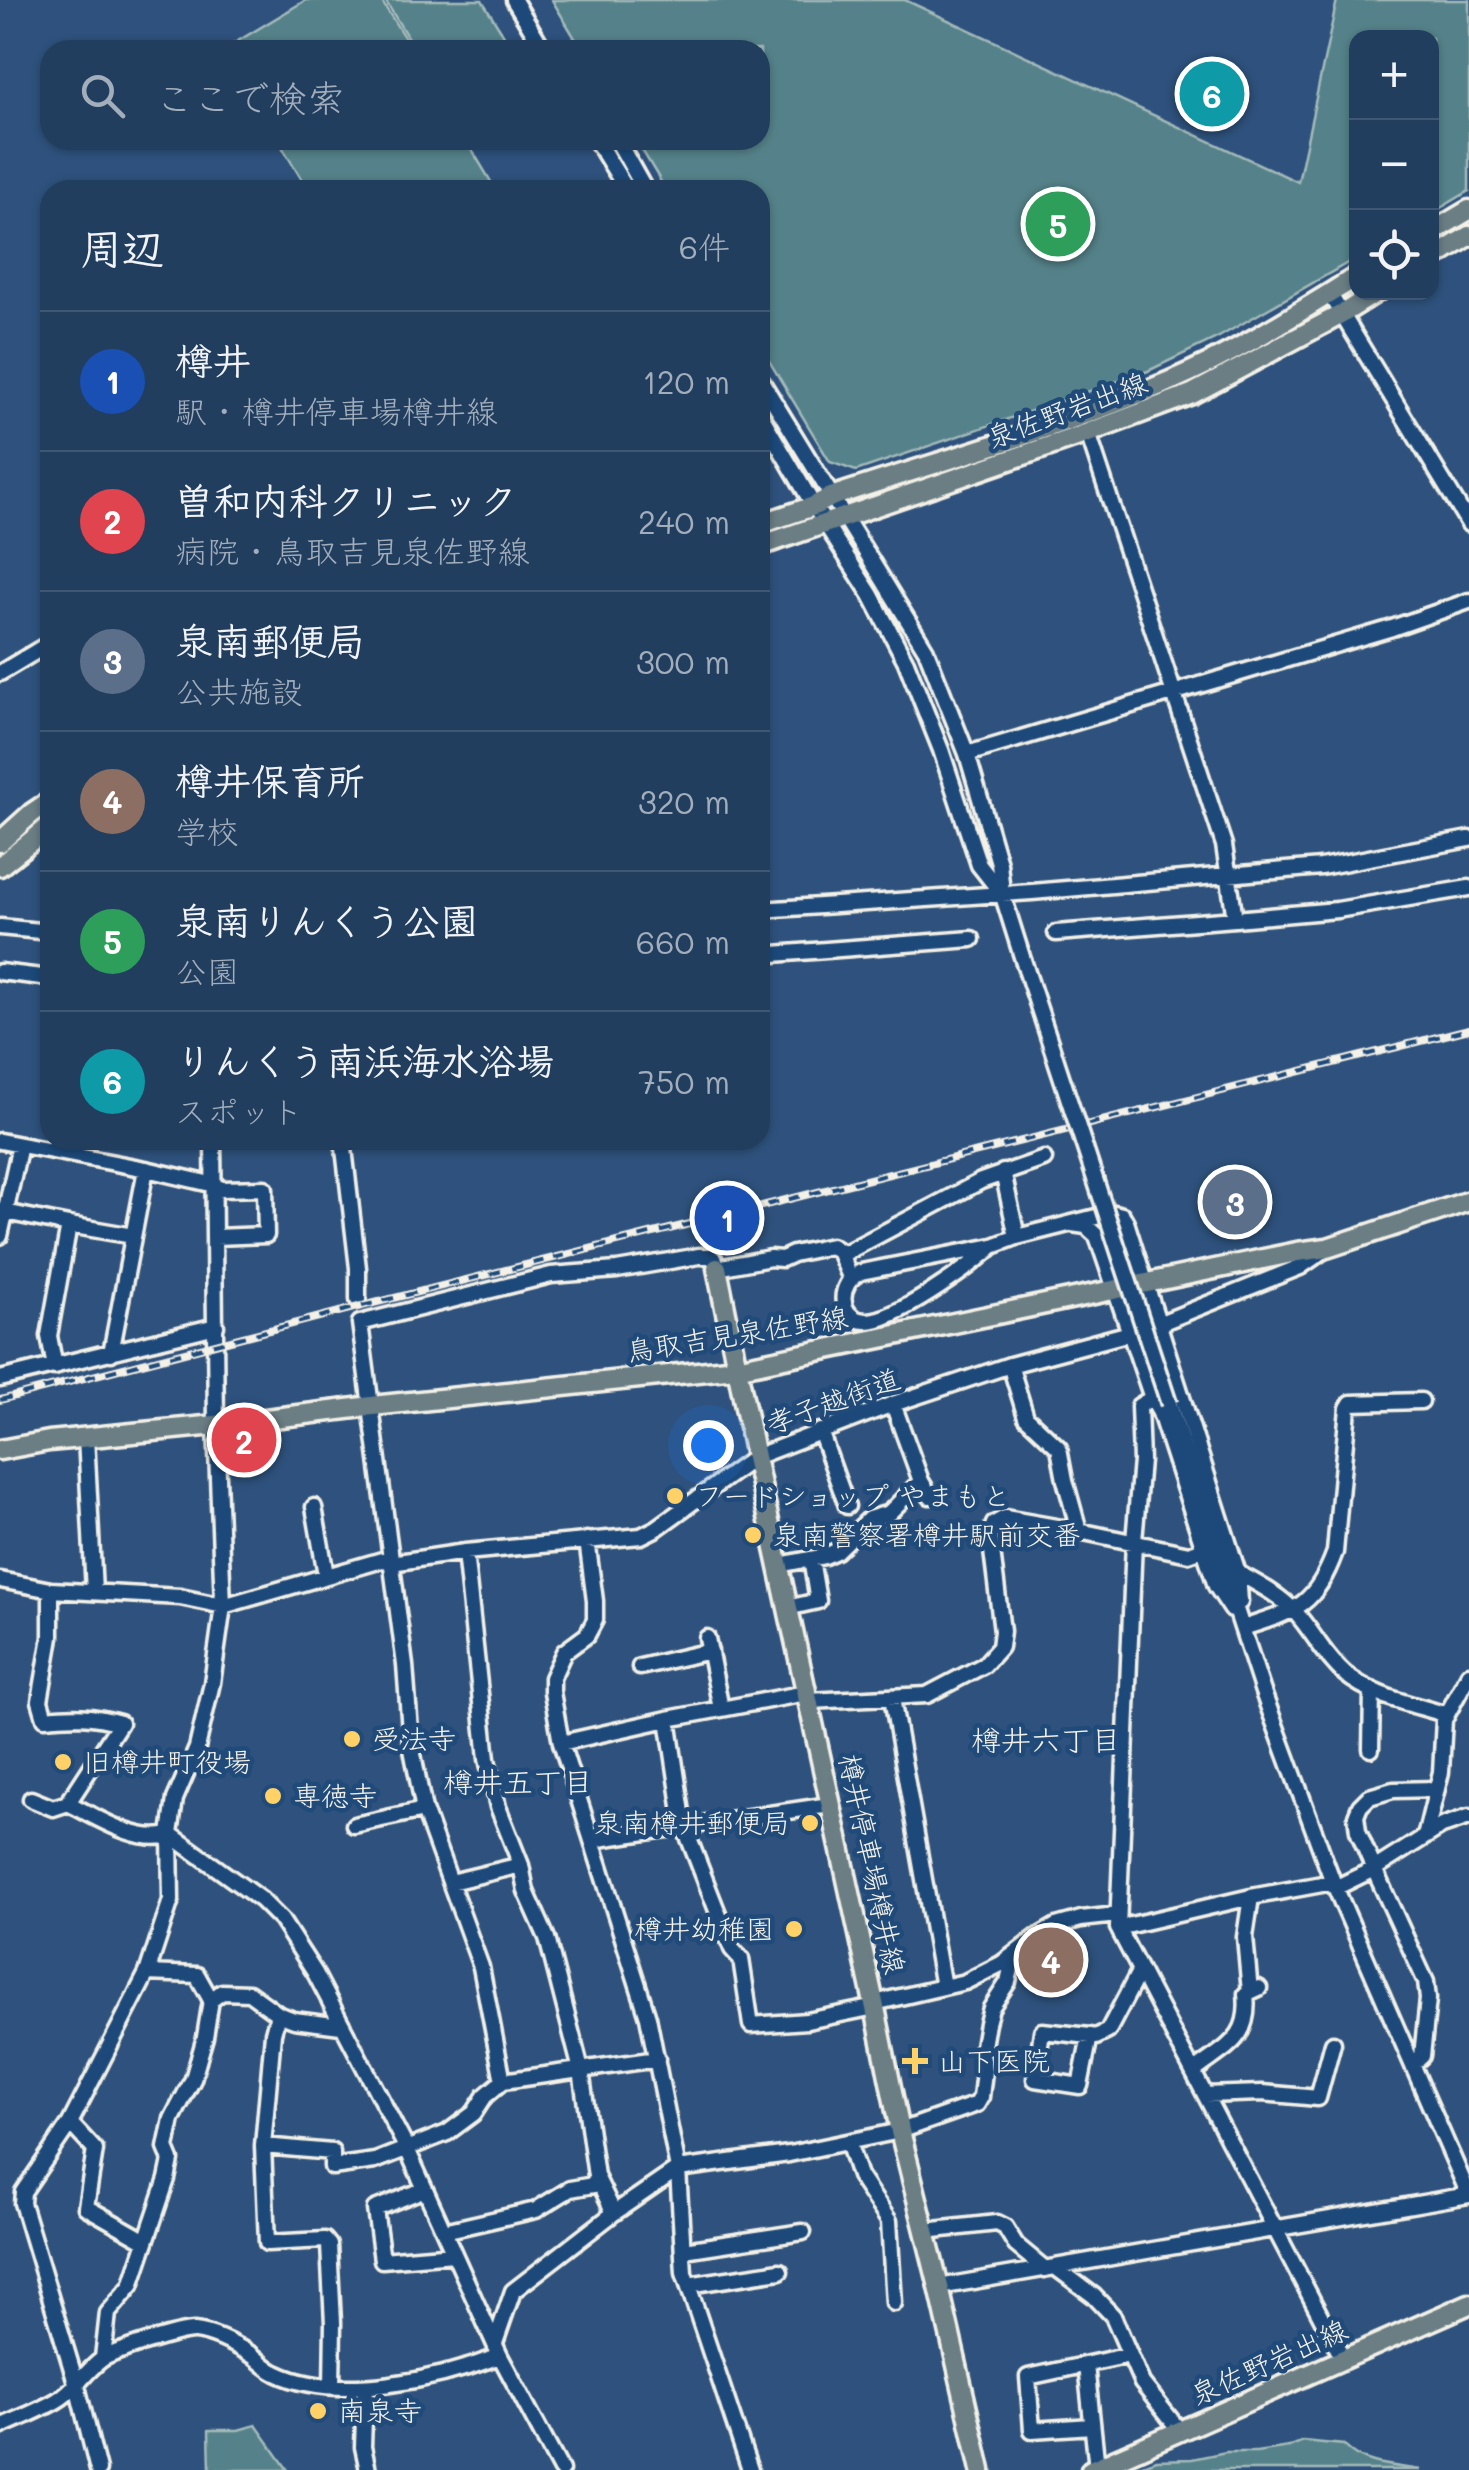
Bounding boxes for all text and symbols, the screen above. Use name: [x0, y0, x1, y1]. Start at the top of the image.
map controls: [1349, 30, 1439, 300]
button: +: [1349, 30, 1439, 120]
search box: [40, 40, 770, 150]
pin: 6: [1180, 56, 1244, 132]
icon: search: [75, 68, 130, 123]
text: ここで検索: [155, 72, 345, 122]
button: −: [1349, 120, 1439, 210]
pin: 5: [1026, 186, 1090, 262]
button: locate: [1349, 210, 1439, 300]
text: 周辺: [80, 220, 164, 275]
text: 6件: [679, 225, 730, 267]
text: 樽井: [175, 335, 251, 385]
text: 1: [105, 360, 120, 402]
text: 120 m: [642, 360, 730, 402]
street label: 泉佐野岩出線: [982, 363, 1152, 455]
text: 駅 · 樽井停車場樽井線: [175, 389, 497, 431]
text: 曽和内科クリニック: [175, 475, 517, 525]
text: 2: [104, 500, 121, 542]
text: 240 m: [638, 500, 730, 542]
text: 病院 · 鳥取吉見泉佐野線: [175, 529, 529, 571]
text: 泉南郵便局: [175, 615, 365, 665]
text: 3: [103, 640, 122, 682]
text: 300 m: [636, 640, 730, 682]
text: 公共施設: [175, 669, 303, 711]
text: 樽井保育所: [175, 755, 365, 805]
text: 4: [102, 780, 123, 822]
text: 320 m: [638, 780, 730, 822]
text: 学校: [175, 809, 239, 851]
text: 泉南りんくう公園: [175, 895, 478, 945]
text: 5: [103, 920, 122, 962]
text: 660 m: [636, 920, 730, 962]
text: 公園: [175, 949, 239, 991]
text: りんくう南浜海水浴場: [175, 1035, 554, 1085]
text: 6: [103, 1060, 122, 1102]
text: 750 m: [638, 1060, 730, 1102]
text: スポット: [175, 1089, 303, 1131]
pin: 3: [1202, 1164, 1268, 1240]
pin: 1: [694, 1180, 760, 1256]
street label: 鳥取吉見泉佐野線: [623, 1298, 850, 1368]
street label: 孝子越街道: [761, 1359, 905, 1441]
pin: 2: [212, 1402, 276, 1478]
your location: [683, 1420, 734, 1471]
place label: フードショップ やまもと: [695, 1477, 1010, 1513]
marker: フードショップ やまもと: [664, 1485, 686, 1507]
place label: 泉南警察署樽井駅前交番: [773, 1516, 1081, 1552]
marker: 泉南警察署樽井駅前交番: [742, 1524, 764, 1546]
district label: 樽井六丁目: [971, 1719, 1121, 1759]
place label: 受法寺: [372, 1720, 456, 1756]
marker: 受法寺: [341, 1728, 363, 1750]
place label: 旧樽井町役場: [83, 1743, 251, 1779]
street label: 樽井停車場樽井線: [832, 1750, 914, 1977]
marker: 旧樽井町役場: [52, 1751, 74, 1773]
district label: 樽井五丁目: [443, 1761, 593, 1801]
place label: 専徳寺: [293, 1777, 377, 1813]
marker: 専徳寺: [262, 1785, 284, 1807]
place label: 泉南樽井郵便局: [594, 1804, 790, 1840]
marker: 泉南樽井郵便局: [799, 1812, 821, 1834]
place label: 樽井幼稚園: [634, 1910, 774, 1946]
marker: 樽井幼稚園: [783, 1918, 805, 1940]
pin: 4: [1018, 1922, 1084, 1998]
place label: 山下医院: [938, 2042, 1050, 2078]
marker: 山下医院: [902, 2048, 928, 2074]
street label: 泉佐野岩出線: [1185, 2310, 1353, 2412]
place label: 南泉寺: [338, 2392, 422, 2428]
marker: 南泉寺: [307, 2400, 329, 2422]

